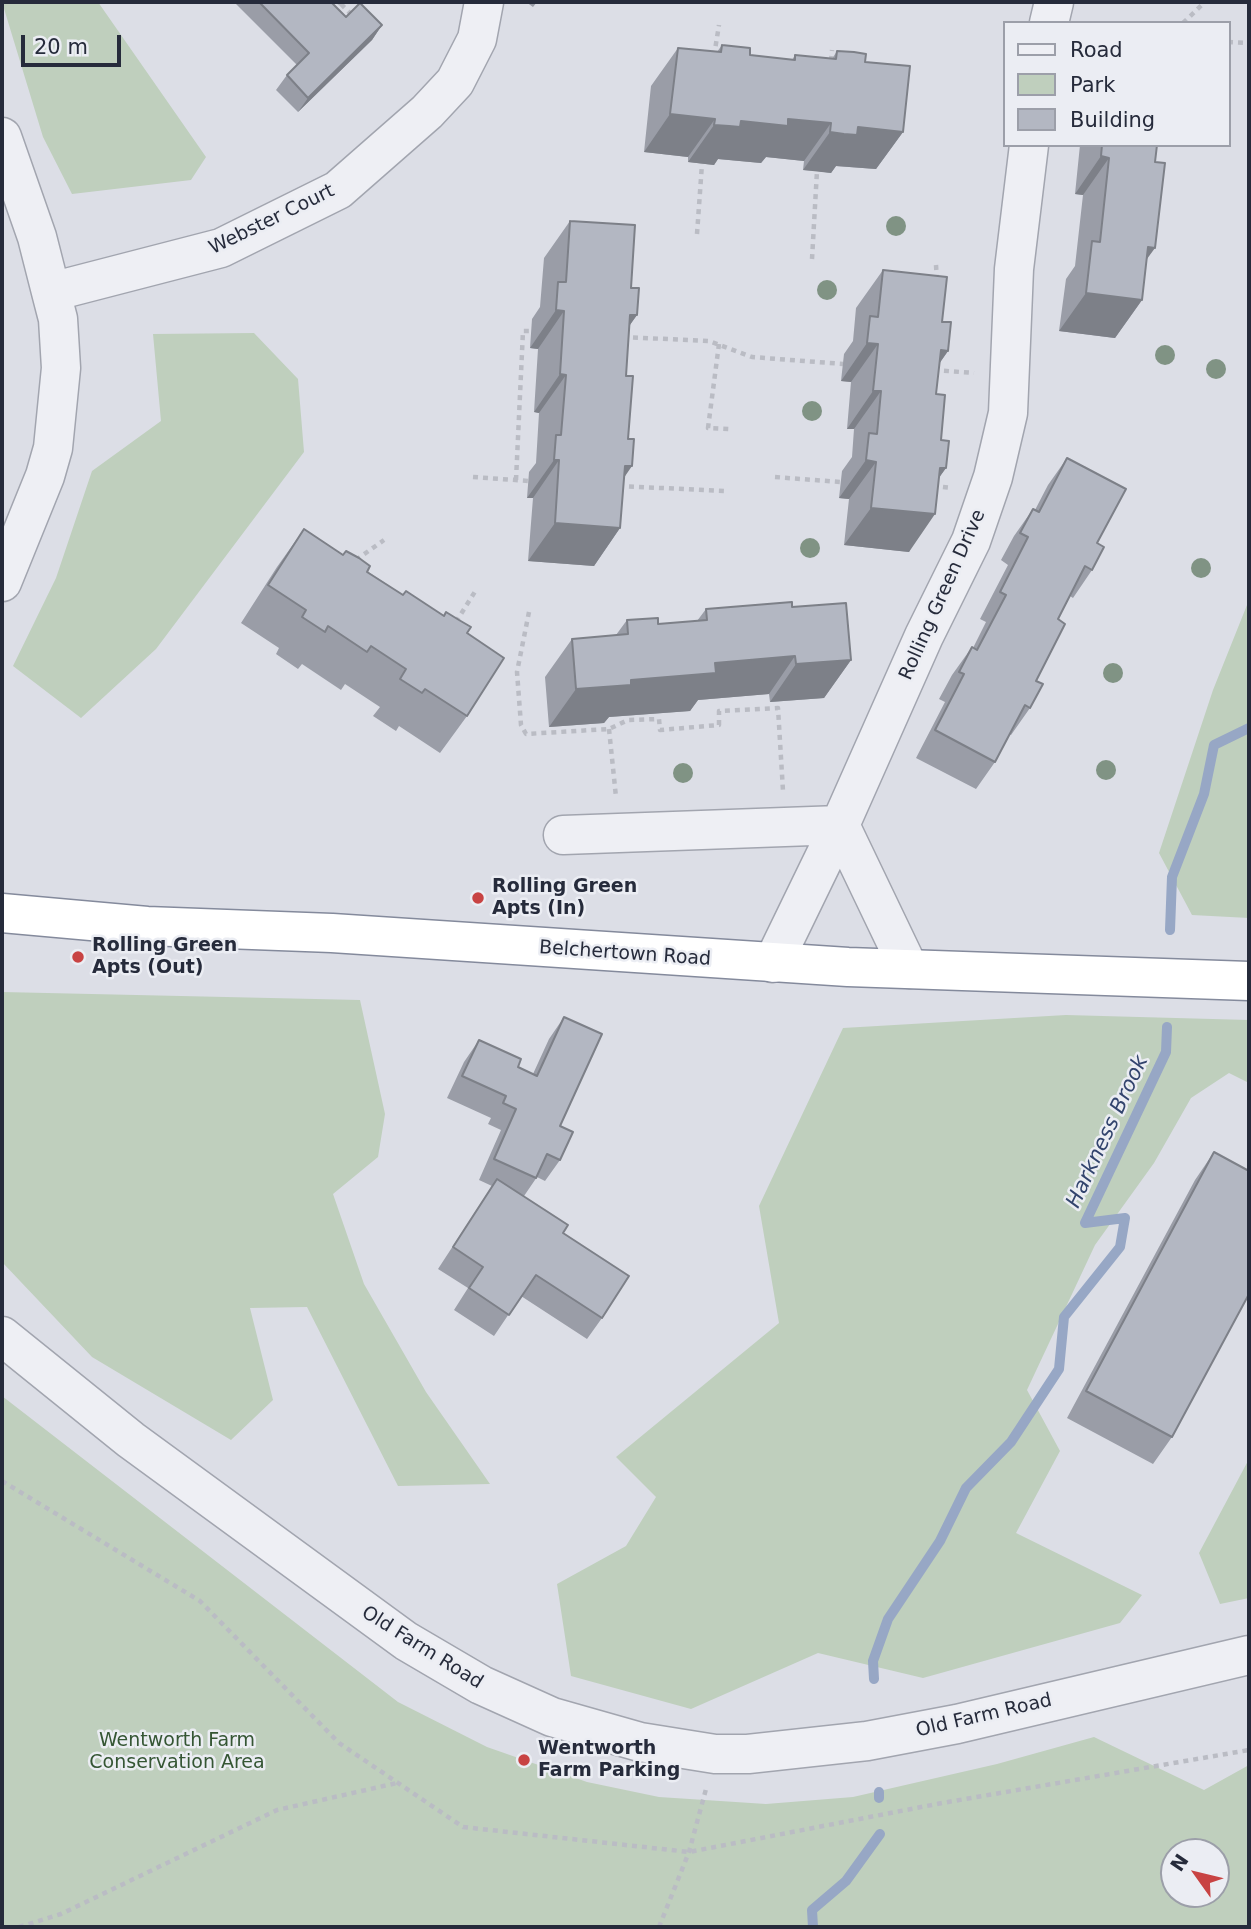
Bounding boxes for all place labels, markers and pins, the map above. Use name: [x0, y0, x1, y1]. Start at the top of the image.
place label: Rolling Green Apts (In): [492, 876, 637, 920]
marker: Rolling Green Apts (In): [470, 890, 486, 906]
place label: Rolling Green Apts (Out): [92, 935, 237, 979]
marker: Rolling Green Apts (Out): [70, 949, 86, 965]
place label: Wentworth Farm Parking: [538, 1738, 680, 1782]
marker: Wentworth Farm Parking: [516, 1752, 532, 1768]

